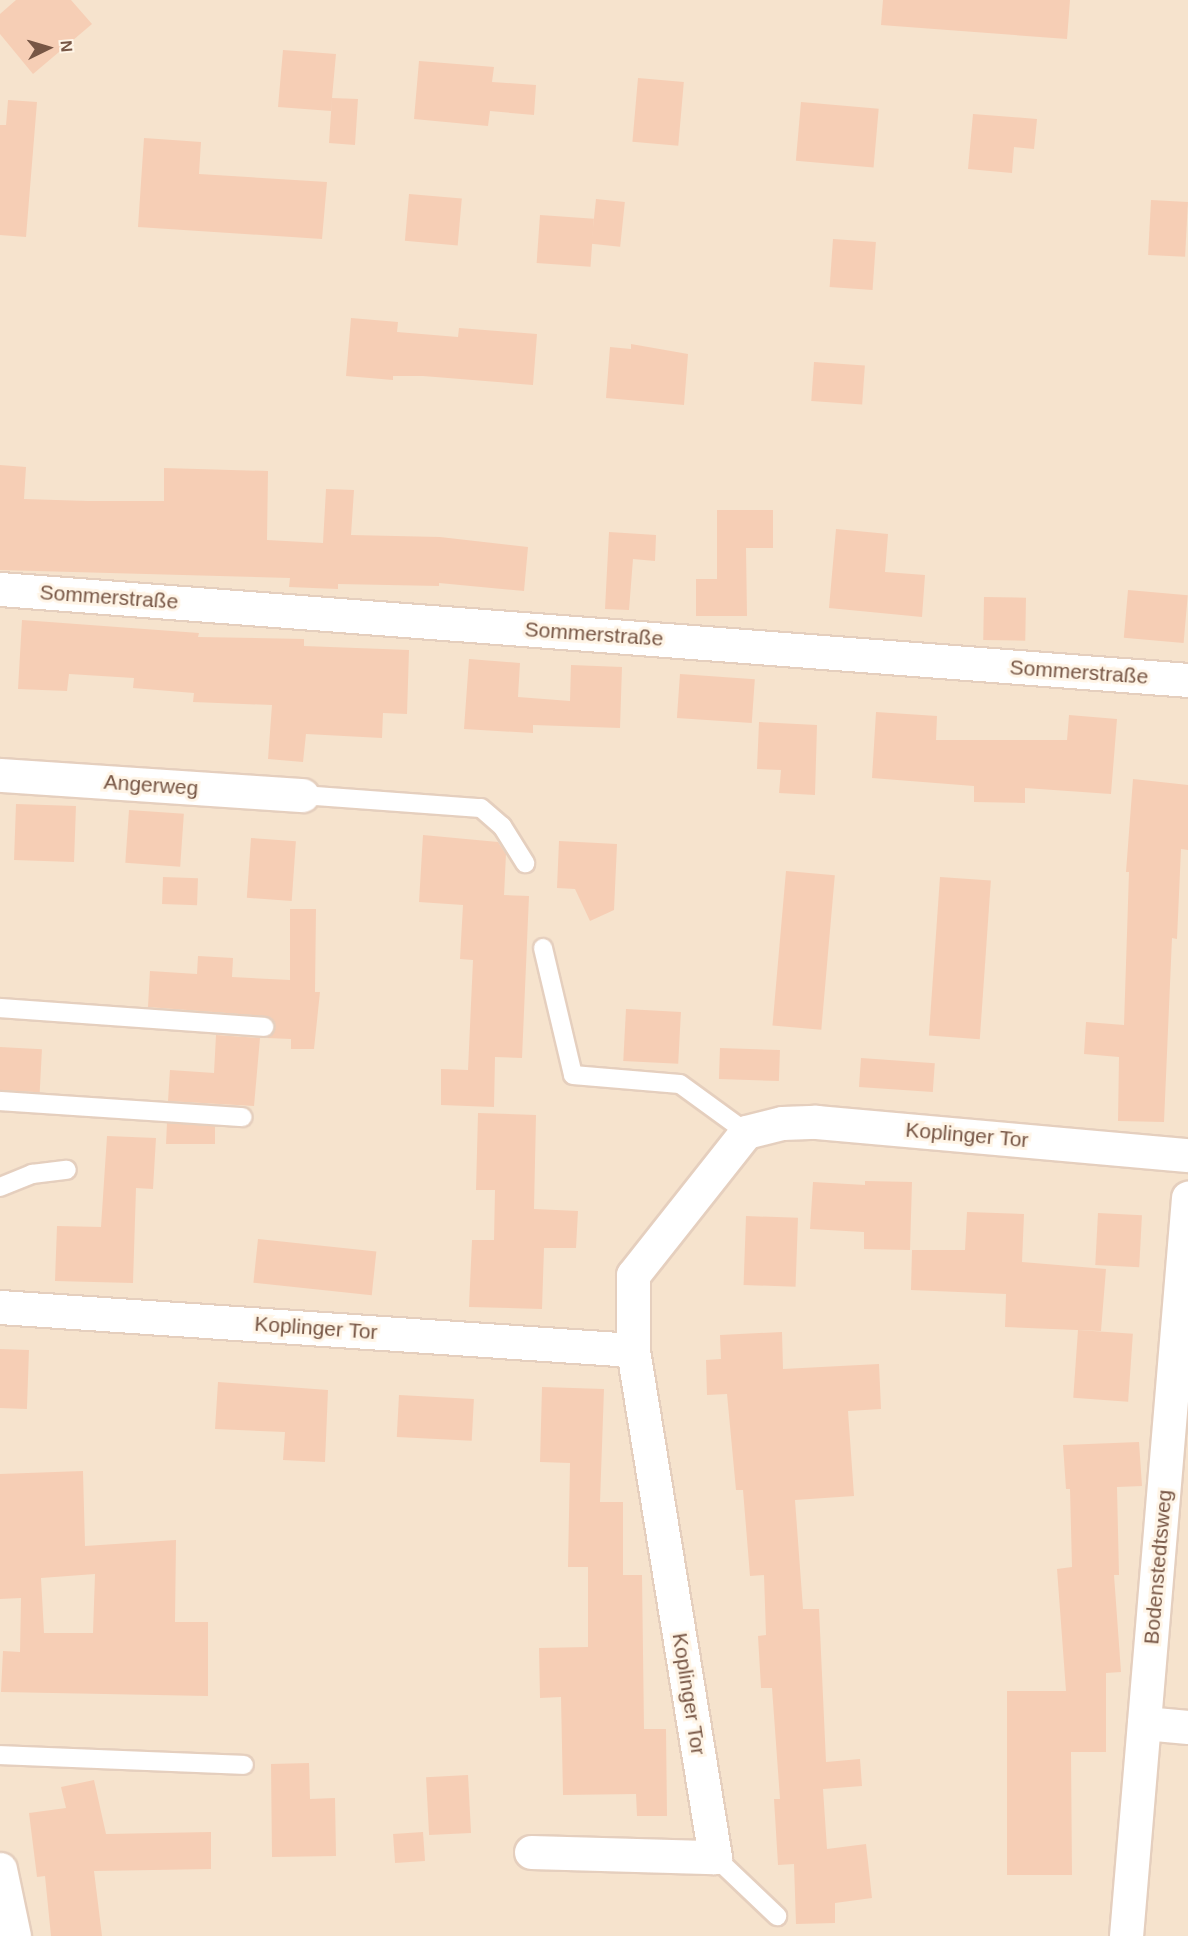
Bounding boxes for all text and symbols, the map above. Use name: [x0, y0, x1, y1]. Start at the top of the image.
north arrow: [18, 18, 78, 78]
text: N: [57, 40, 75, 53]
street label: Sommerstraße: [39, 580, 179, 614]
street label: Sommerstraße: [524, 617, 664, 651]
street label: Sommerstraße: [1009, 655, 1149, 689]
street label: Angerweg: [103, 769, 199, 801]
street label: Koplinger Tor: [904, 1117, 1030, 1153]
street label: Koplinger Tor: [253, 1311, 379, 1345]
street label: Bodenstedtsweg: [1139, 1489, 1177, 1645]
street label: Koplinger Tor: [667, 1631, 711, 1757]

